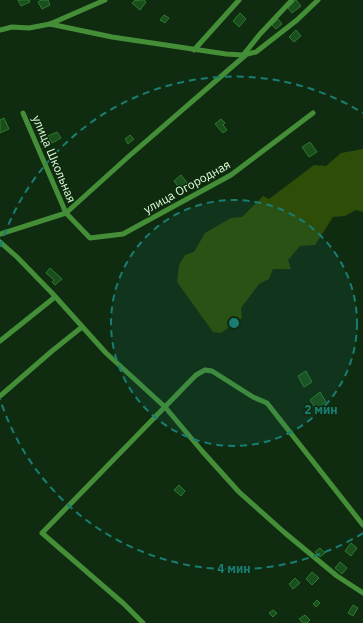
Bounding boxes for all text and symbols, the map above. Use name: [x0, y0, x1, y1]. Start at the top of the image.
street label: улица Школьная: [29, 113, 80, 205]
street label: улица Огородная: [141, 156, 233, 217]
centre of rings: [227, 316, 241, 330]
text: 2 мин: [304, 402, 338, 417]
text: 4 мин: [217, 561, 251, 576]

